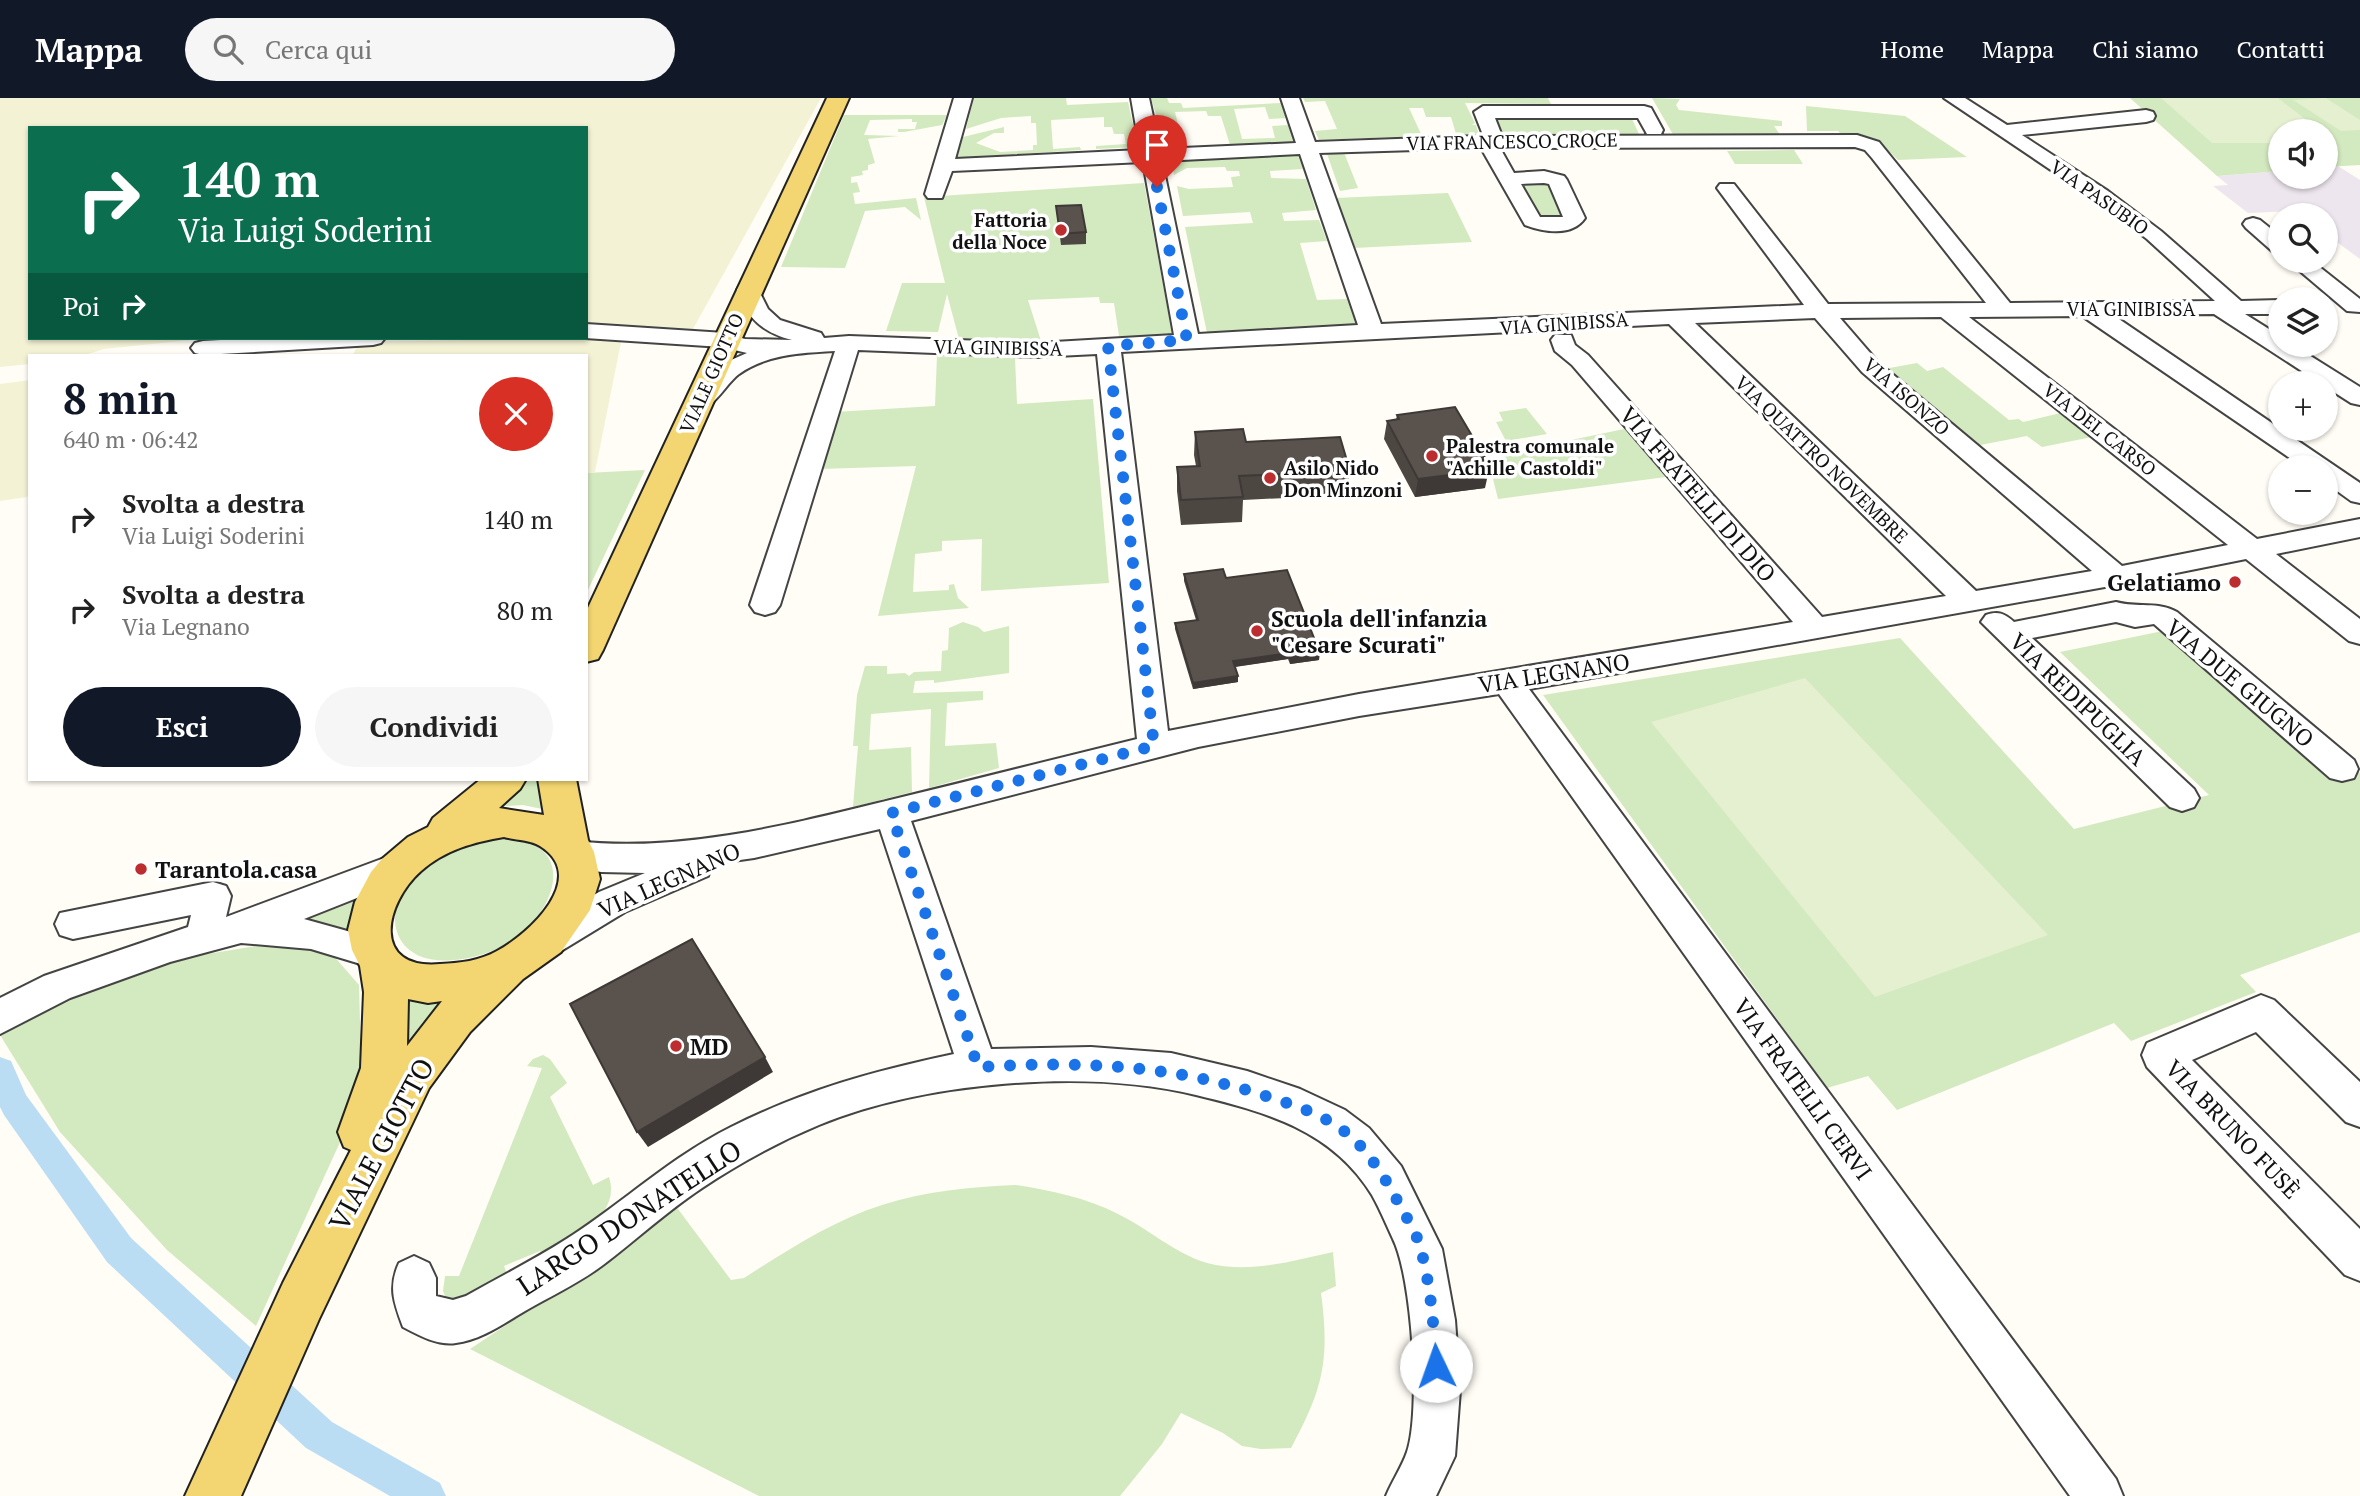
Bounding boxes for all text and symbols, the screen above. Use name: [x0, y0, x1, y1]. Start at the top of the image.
search box: [185, 18, 675, 81]
text: Mappa: [35, 28, 143, 71]
icon: search: [209, 30, 247, 68]
text: Cerca qui: [265, 32, 372, 66]
text: Home: [1880, 33, 1944, 65]
text: Mappa: [1982, 33, 2054, 65]
text: Chi siamo: [2092, 33, 2199, 65]
text: Contatti: [2237, 33, 2325, 65]
pin: [1127, 115, 1187, 187]
map controls: [2268, 119, 2338, 525]
button: sound: [2268, 119, 2338, 189]
icon: arrive: [1138, 126, 1176, 164]
street label: VIA FRANCESCO CROCE: [1406, 127, 1618, 155]
text: 140 m: [178, 146, 320, 211]
icon: right: [63, 154, 154, 245]
street label: VIA PASUBIO: [2046, 154, 2154, 240]
button: search: [2268, 203, 2338, 273]
place label: Fattoria della Noce: [952, 207, 1047, 254]
text: Via Luigi Soderini: [178, 209, 433, 251]
marker: Fattoria della Noce: [1053, 222, 1069, 238]
icon: right: [114, 287, 152, 325]
button: layers: [2268, 287, 2338, 357]
text: Poi: [63, 289, 100, 323]
street label: VIA GINIBISSA: [2067, 296, 2196, 321]
street label: VIA GINIBISSA: [1499, 306, 1629, 340]
street label: VIALE GIOTTO: [673, 309, 749, 437]
street label: VIA GINIBISSA: [933, 333, 1063, 361]
street label: VIA ISONZO: [1858, 351, 1956, 441]
text: 8 min: [63, 370, 178, 426]
street label: VIA QUATTRO NOVEMBRE: [1730, 370, 1914, 548]
button: +: [2268, 371, 2338, 441]
button: close: [479, 377, 553, 451]
street label: VIA DEL CARSO: [2038, 377, 2162, 481]
street label: VIA FRATELLI DI DIO: [1613, 399, 1783, 589]
text: 640 m · 06:42: [63, 424, 198, 455]
place label: Palestra comunale "Achille Castoldi": [1446, 433, 1614, 480]
marker: Palestra comunale "Achille Castoldi": [1424, 448, 1440, 464]
place label: Asilo Nido Don Minzoni: [1284, 455, 1402, 502]
button: −: [2268, 455, 2338, 525]
marker: Asilo Nido Don Minzoni: [1262, 470, 1278, 486]
text: Svolta a destra: [122, 486, 305, 520]
icon: right: [63, 500, 101, 538]
text: 140 m: [483, 502, 553, 536]
text: Via Luigi Soderini: [122, 520, 305, 551]
place label: Gelatiamo: [2107, 567, 2221, 598]
marker: Gelatiamo: [2227, 574, 2243, 590]
text: Svolta a destra: [122, 577, 305, 611]
icon: right: [63, 591, 101, 629]
text: 80 m: [497, 593, 553, 627]
place label: Scuola dell'infanzia "Cesare Scurati": [1271, 603, 1488, 660]
text: Via Legnano: [122, 611, 250, 642]
street label: VIA DUE GIUGNO: [2159, 612, 2321, 754]
marker: Scuola dell'infanzia "Cesare Scurati": [1249, 623, 1265, 639]
street label: VIA REDIPUGLIA: [2003, 626, 2153, 772]
street label: VIA LEGNANO: [1476, 646, 1632, 700]
button: Esci: [63, 687, 301, 767]
button: Condividi: [315, 687, 553, 767]
street label: VIA LEGNANO: [593, 835, 745, 925]
place label: Tarantola.casa: [155, 854, 317, 885]
marker: Tarantola.casa: [133, 861, 149, 877]
street label: VIA FRATELLI CERVI: [1727, 992, 1879, 1186]
place label: MD: [690, 1031, 728, 1062]
marker: MD: [668, 1038, 684, 1054]
street label: VIALE GIOTTO: [320, 1051, 442, 1237]
street label: VIA BRUNO FUSÈ: [2159, 1053, 2307, 1205]
street label: LARGO DONATELLO: [510, 1131, 748, 1303]
position arrow: [1399, 1329, 1473, 1403]

